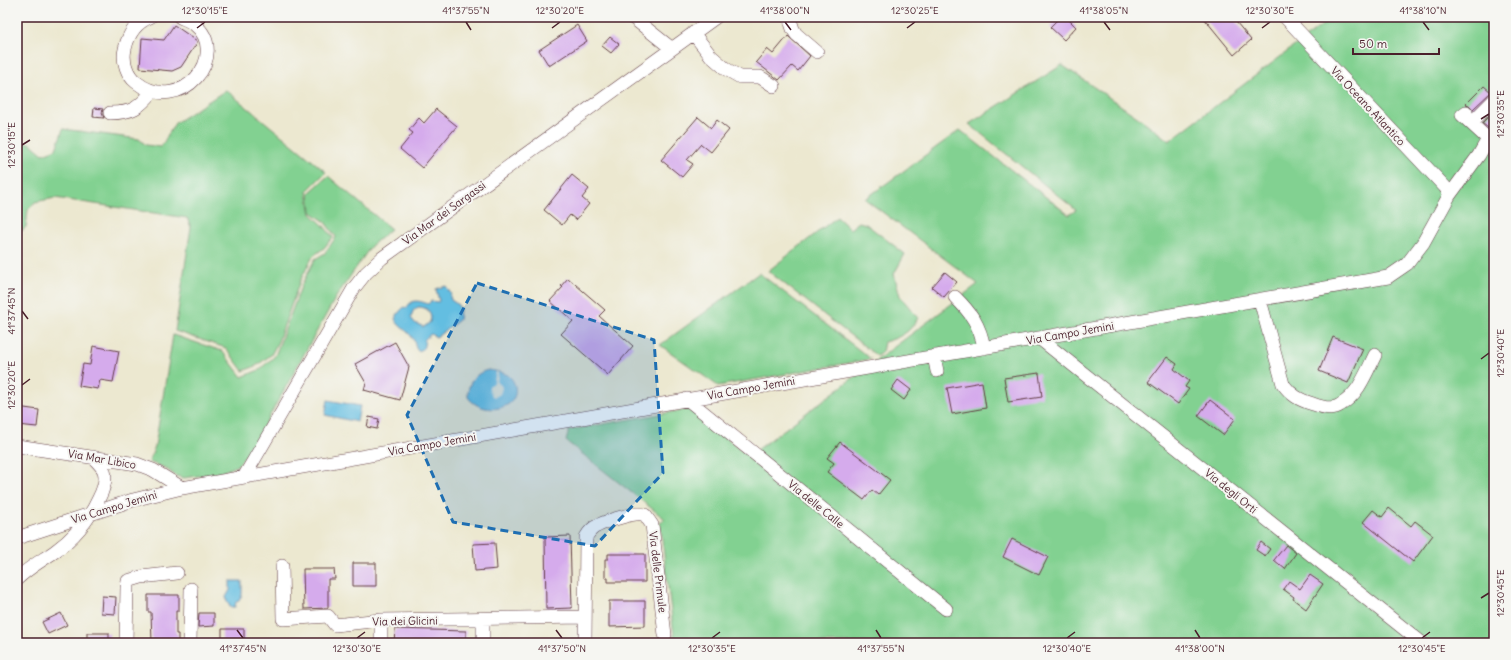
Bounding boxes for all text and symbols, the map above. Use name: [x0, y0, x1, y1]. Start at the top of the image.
text: 12°30'15"E: [182, 4, 228, 17]
text: 41°37'55"N: [442, 4, 490, 17]
text: 12°30'20"E: [536, 4, 584, 17]
text: 41°38'00"N: [760, 4, 810, 17]
text: 12°30'25"E: [891, 4, 939, 17]
text: 41°38'05"N: [1080, 4, 1129, 17]
text: 12°30'30"E: [1246, 4, 1294, 17]
text: 41°38'10"N: [1399, 4, 1447, 17]
scale bar: [1353, 30, 1439, 56]
text: 50 m: [1359, 36, 1388, 51]
street label: Via Oceano Atlantico: [1328, 64, 1408, 148]
text: 12°30'35"E: [1494, 90, 1507, 138]
text: 12°30'15"E: [5, 122, 18, 168]
street label: Via Mar dei Sargassi: [400, 178, 488, 248]
text: 41°37'45"N: [5, 287, 18, 335]
street label: Via Campo Jemini: [1025, 318, 1115, 348]
text: 12°30'40"E: [1494, 329, 1507, 377]
text: 12°30'20"E: [5, 361, 18, 409]
street label: Via Campo Jemini: [706, 373, 796, 403]
street label: Via Campo Jemini: [387, 429, 477, 459]
street label: Via Mar Libico: [67, 446, 137, 472]
street label: Via degli Orti: [1202, 466, 1260, 516]
street label: Via delle Calle: [785, 477, 847, 531]
street label: Via Campo Jemini: [69, 487, 159, 527]
street label: Via delle Primule: [646, 530, 670, 614]
text: 12°30'45"E: [1494, 569, 1507, 617]
street label: Via dei Glicini: [372, 613, 438, 629]
text: 41°37'45"N: [219, 642, 267, 655]
text: 12°30'30"E: [333, 642, 381, 655]
text: 41°37'50"N: [538, 642, 586, 655]
text: 12°30'35"E: [688, 642, 736, 655]
text: 41°37'55"N: [857, 642, 905, 655]
text: 12°30'40"E: [1043, 642, 1091, 655]
text: 41°38'00"N: [1175, 642, 1225, 655]
text: 12°30'45"E: [1398, 642, 1446, 655]

